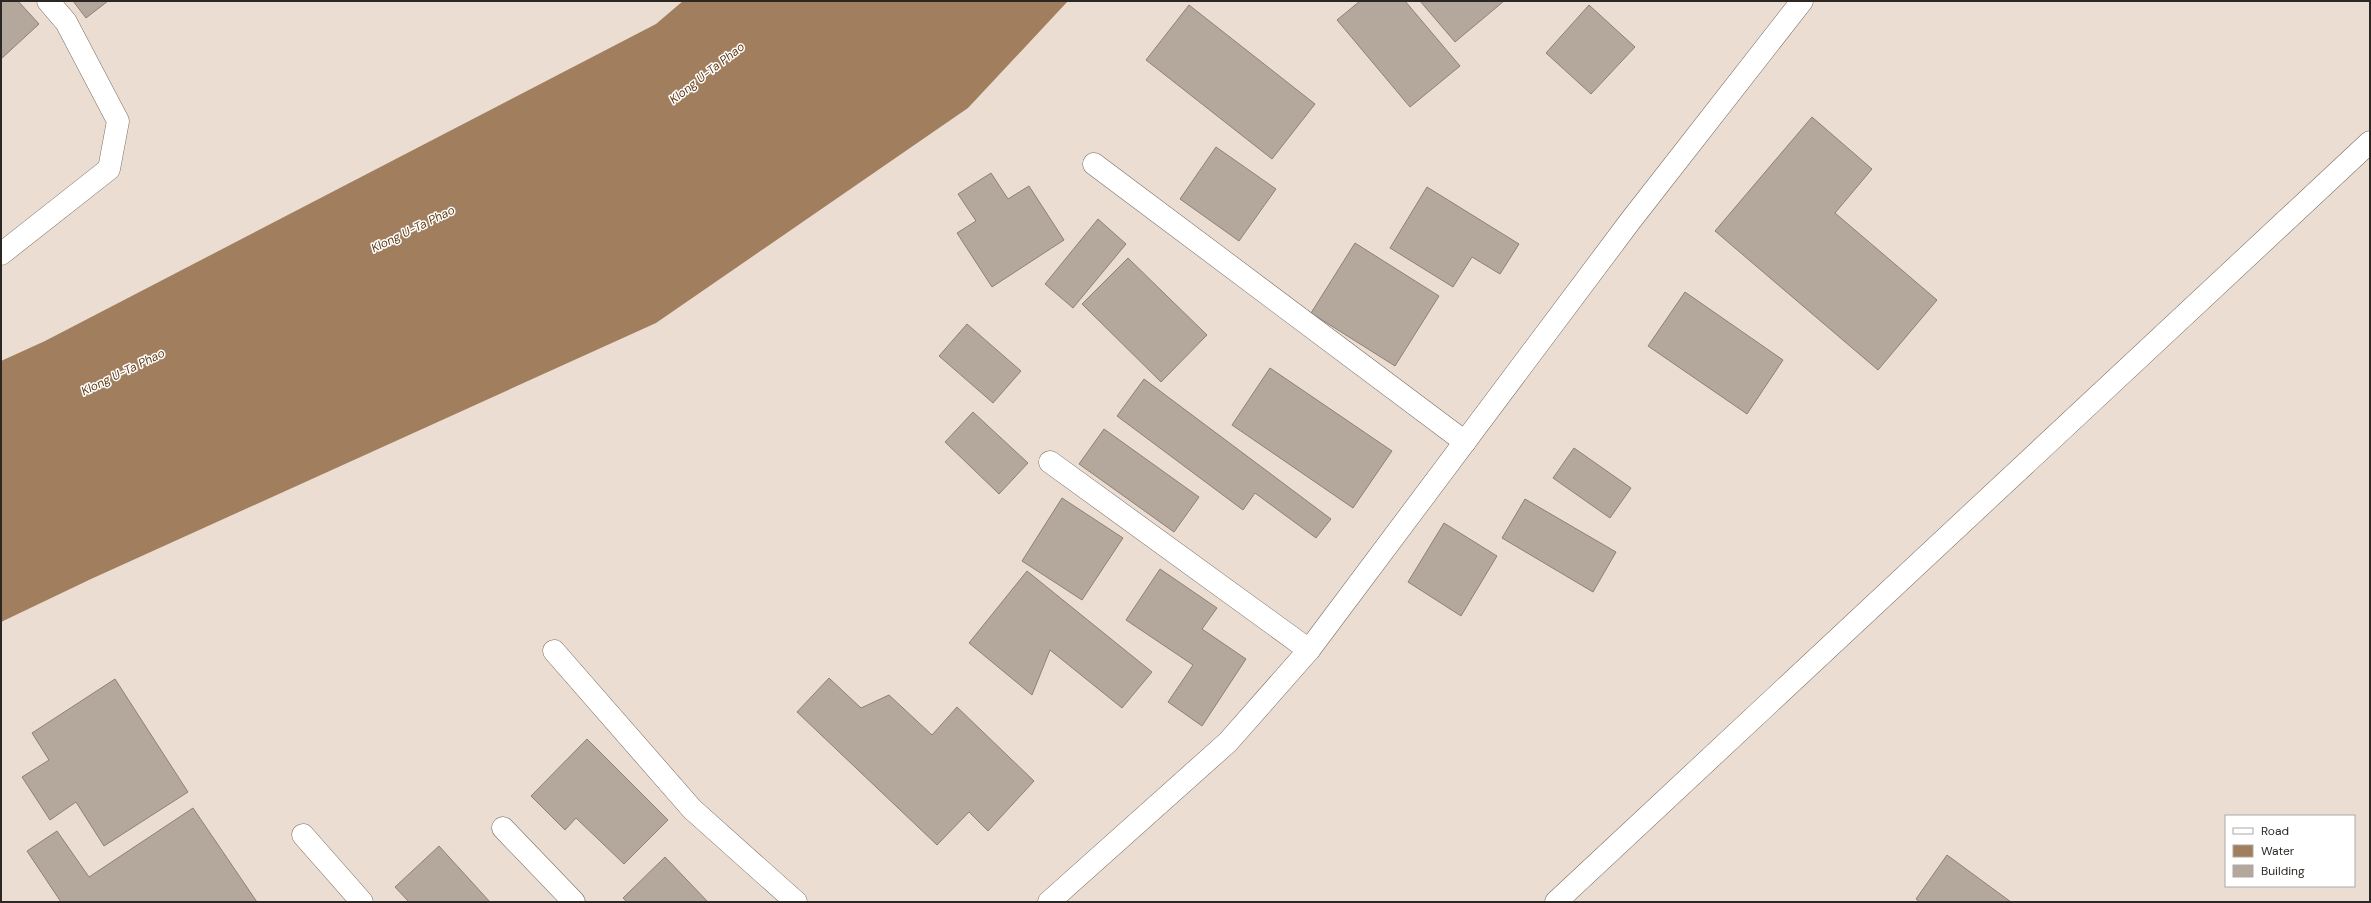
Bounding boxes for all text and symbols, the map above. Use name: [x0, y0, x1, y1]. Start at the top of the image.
water label: Klong U-Ta Phao: [666, 39, 748, 107]
water label: Klong U-Ta Phao: [369, 202, 457, 256]
water label: Klong U-Ta Phao: [79, 345, 167, 399]
legend: [2225, 815, 2355, 887]
text: Road: [2261, 823, 2289, 839]
text: Water: [2261, 843, 2295, 859]
text: Building: [2261, 863, 2305, 879]

